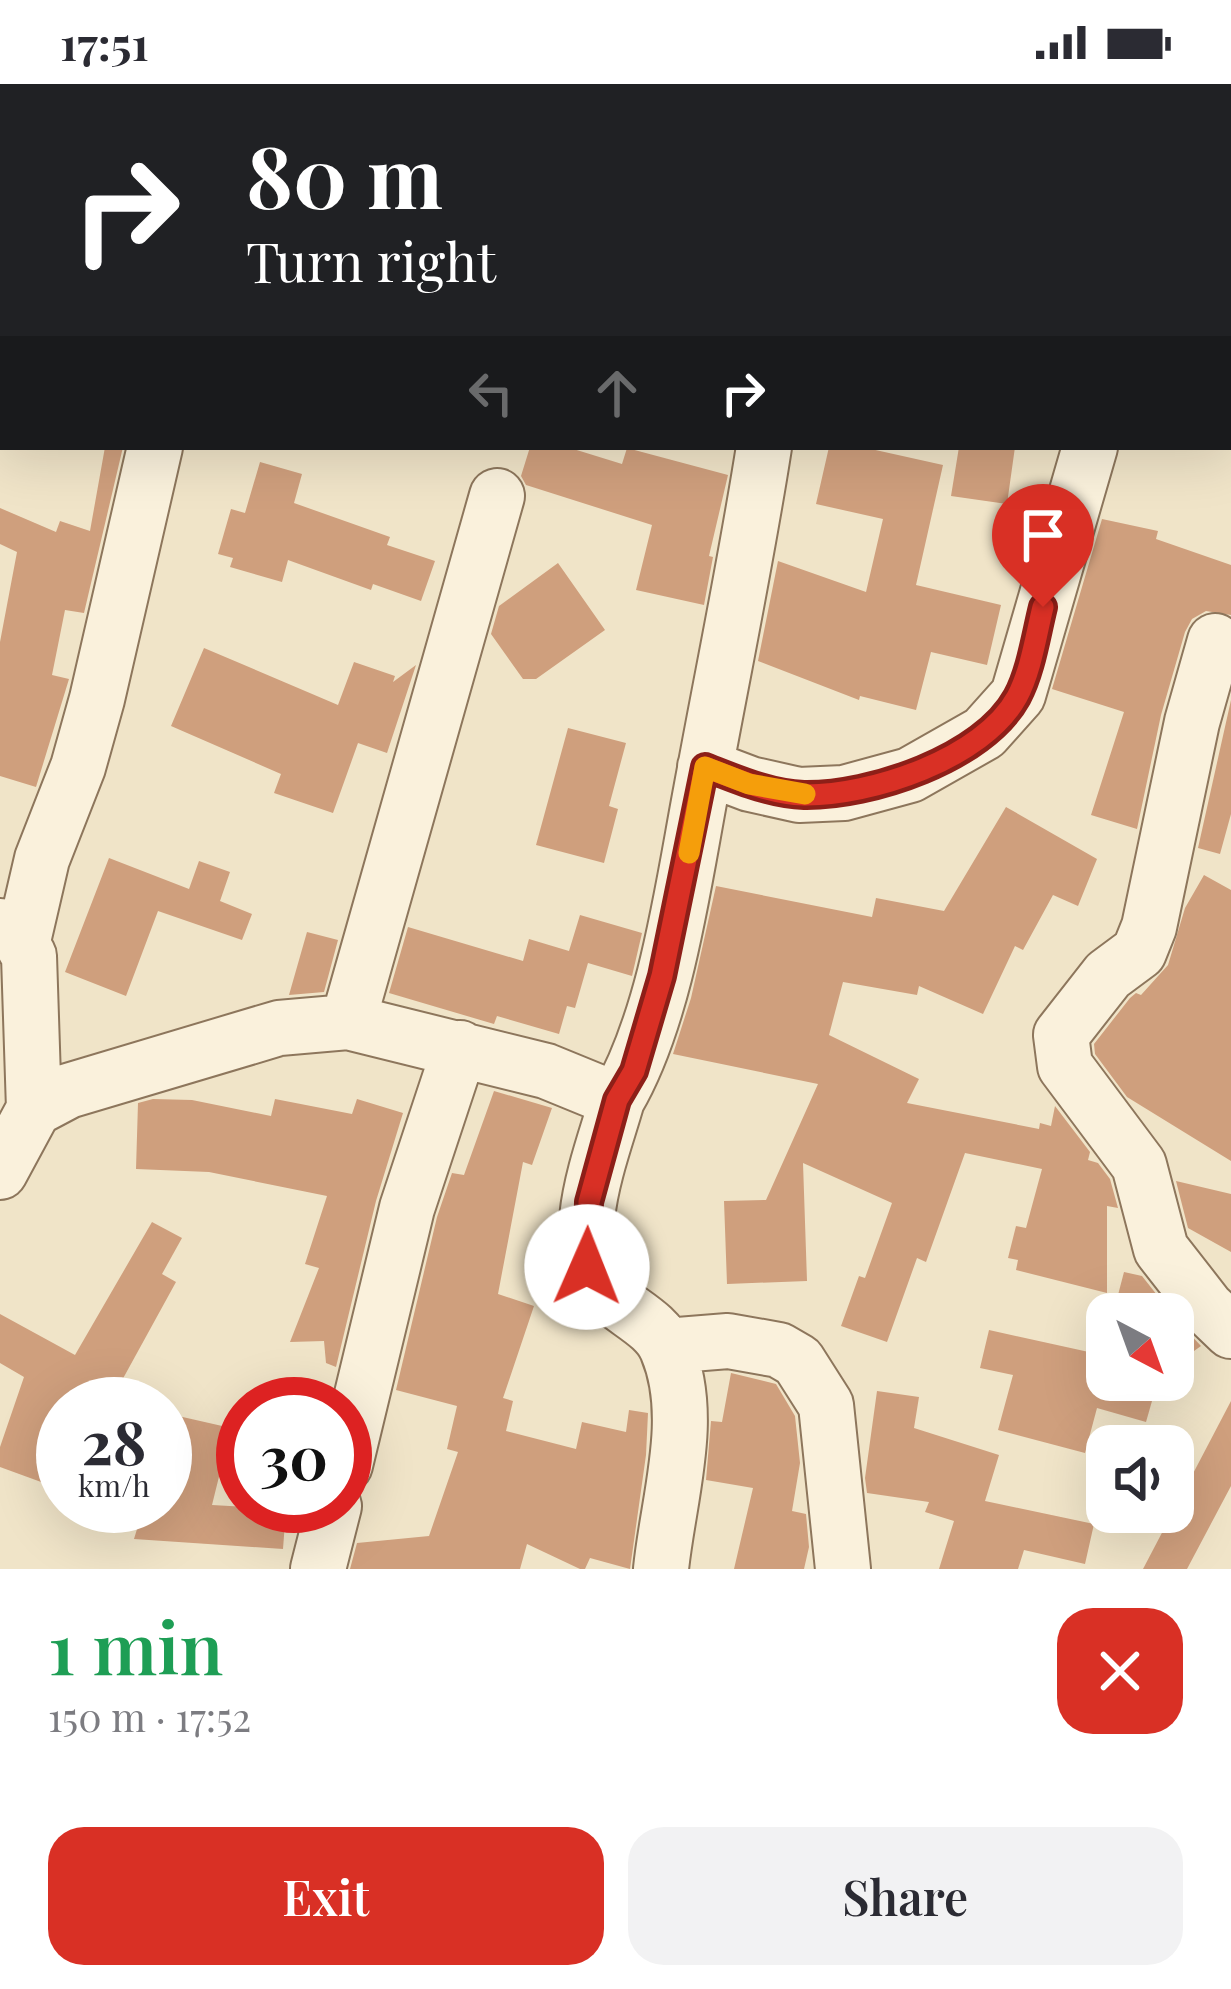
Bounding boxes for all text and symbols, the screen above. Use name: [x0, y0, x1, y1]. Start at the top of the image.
text: 17:51: [60, 12, 149, 72]
text: 80 m: [246, 118, 443, 230]
icon: right: [48, 132, 204, 288]
text: Turn right: [246, 225, 496, 297]
icon: left: [458, 360, 524, 426]
icon: ahead: [584, 360, 650, 426]
icon: right: [710, 360, 776, 426]
pin: [992, 484, 1094, 607]
icon: arrive: [1010, 502, 1076, 568]
position arrow: [524, 1204, 650, 1330]
north arrow: [1086, 1293, 1194, 1401]
map controls: [1086, 1293, 1194, 1533]
speed limit sign: 30: [216, 1377, 372, 1533]
text: 28: [81, 1400, 147, 1480]
button: sound: [1086, 1425, 1194, 1533]
text: km/h: [78, 1465, 150, 1505]
text: 1 min: [48, 1597, 223, 1693]
button: close: [1057, 1608, 1183, 1734]
text: 150 m · 17:52: [48, 1690, 251, 1742]
button: Exit: [48, 1827, 604, 1965]
button: Share: [628, 1827, 1183, 1965]

